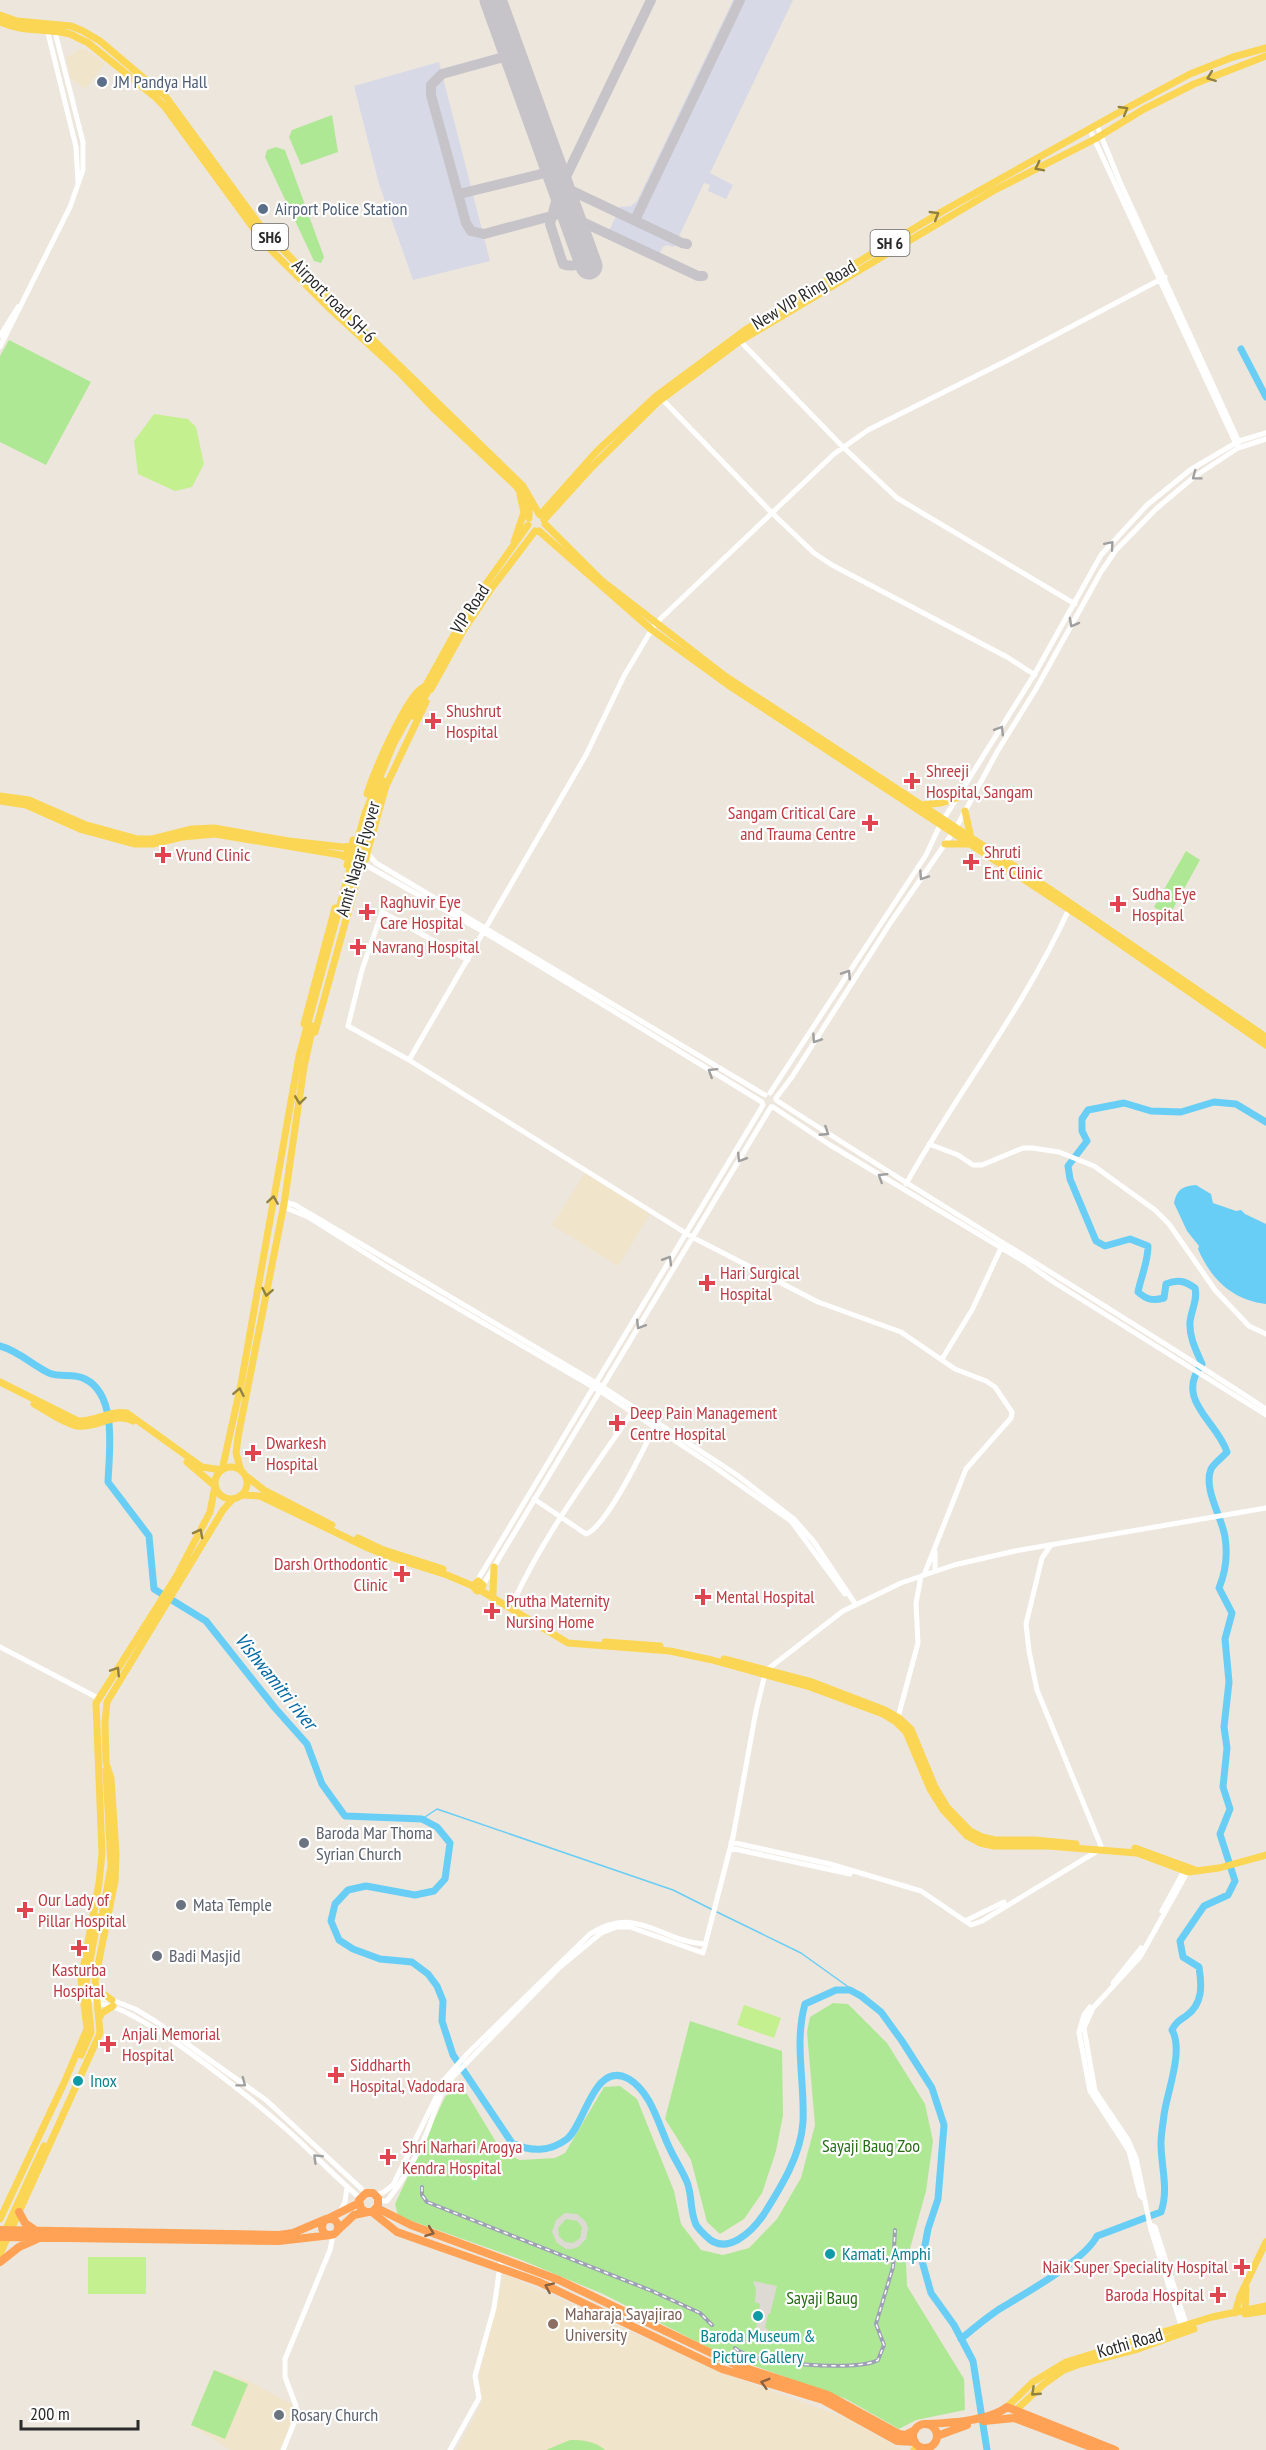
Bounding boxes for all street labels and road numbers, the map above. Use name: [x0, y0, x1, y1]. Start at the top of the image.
road number: SH6: [252, 224, 288, 250]
road number: SH 6: [870, 230, 910, 256]
street label: Airport road SH-6: [288, 254, 381, 347]
street label: New VIP Ring Road: [748, 255, 860, 335]
street label: VIP Road: [445, 580, 494, 639]
street label: Amit Nagar Flyover: [330, 799, 385, 919]
street label: Kothi Road: [1094, 2322, 1165, 2363]

